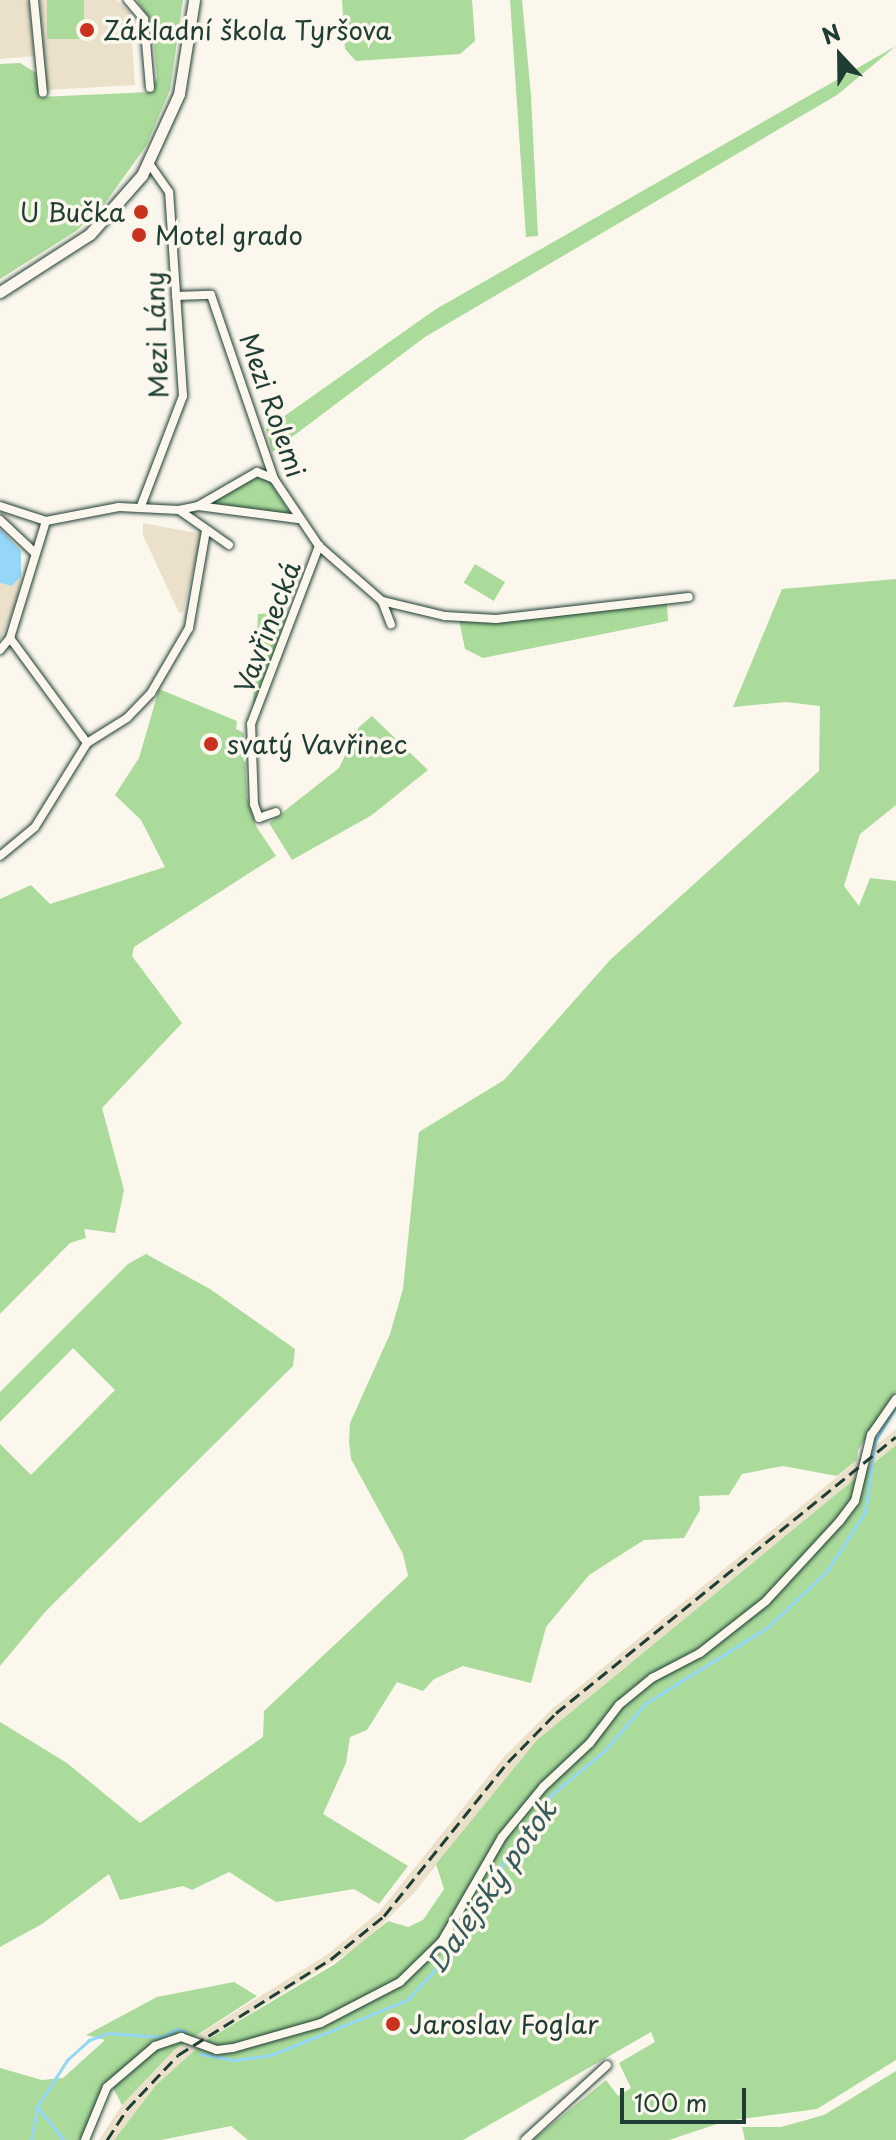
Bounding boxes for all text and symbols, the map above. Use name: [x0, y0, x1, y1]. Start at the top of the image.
place label: Základní škola Tyršova: [103, 14, 392, 46]
text: N: [817, 15, 845, 52]
north arrow: [800, 16, 880, 96]
marker: Základní škola Tyršova: [78, 21, 96, 39]
place label: U Bučka: [19, 196, 125, 228]
marker: U Bučka: [132, 203, 150, 221]
place label: Motel grado: [155, 219, 304, 251]
marker: Motel grado: [130, 226, 148, 244]
street label: Mezi Lány: [138, 271, 174, 399]
street label: Mezi Rolemi: [234, 330, 312, 480]
street label: Vavřinecká: [228, 557, 306, 697]
place label: svatý Vavřinec: [227, 728, 408, 760]
marker: svatý Vavřinec: [202, 735, 220, 753]
water label: Dalejský potok: [418, 1792, 564, 1980]
place label: Jaroslav Foglar: [409, 2008, 600, 2040]
marker: Jaroslav Foglar: [384, 2015, 402, 2033]
scale bar: [624, 2072, 750, 2122]
text: 100 m: [634, 2084, 707, 2120]

